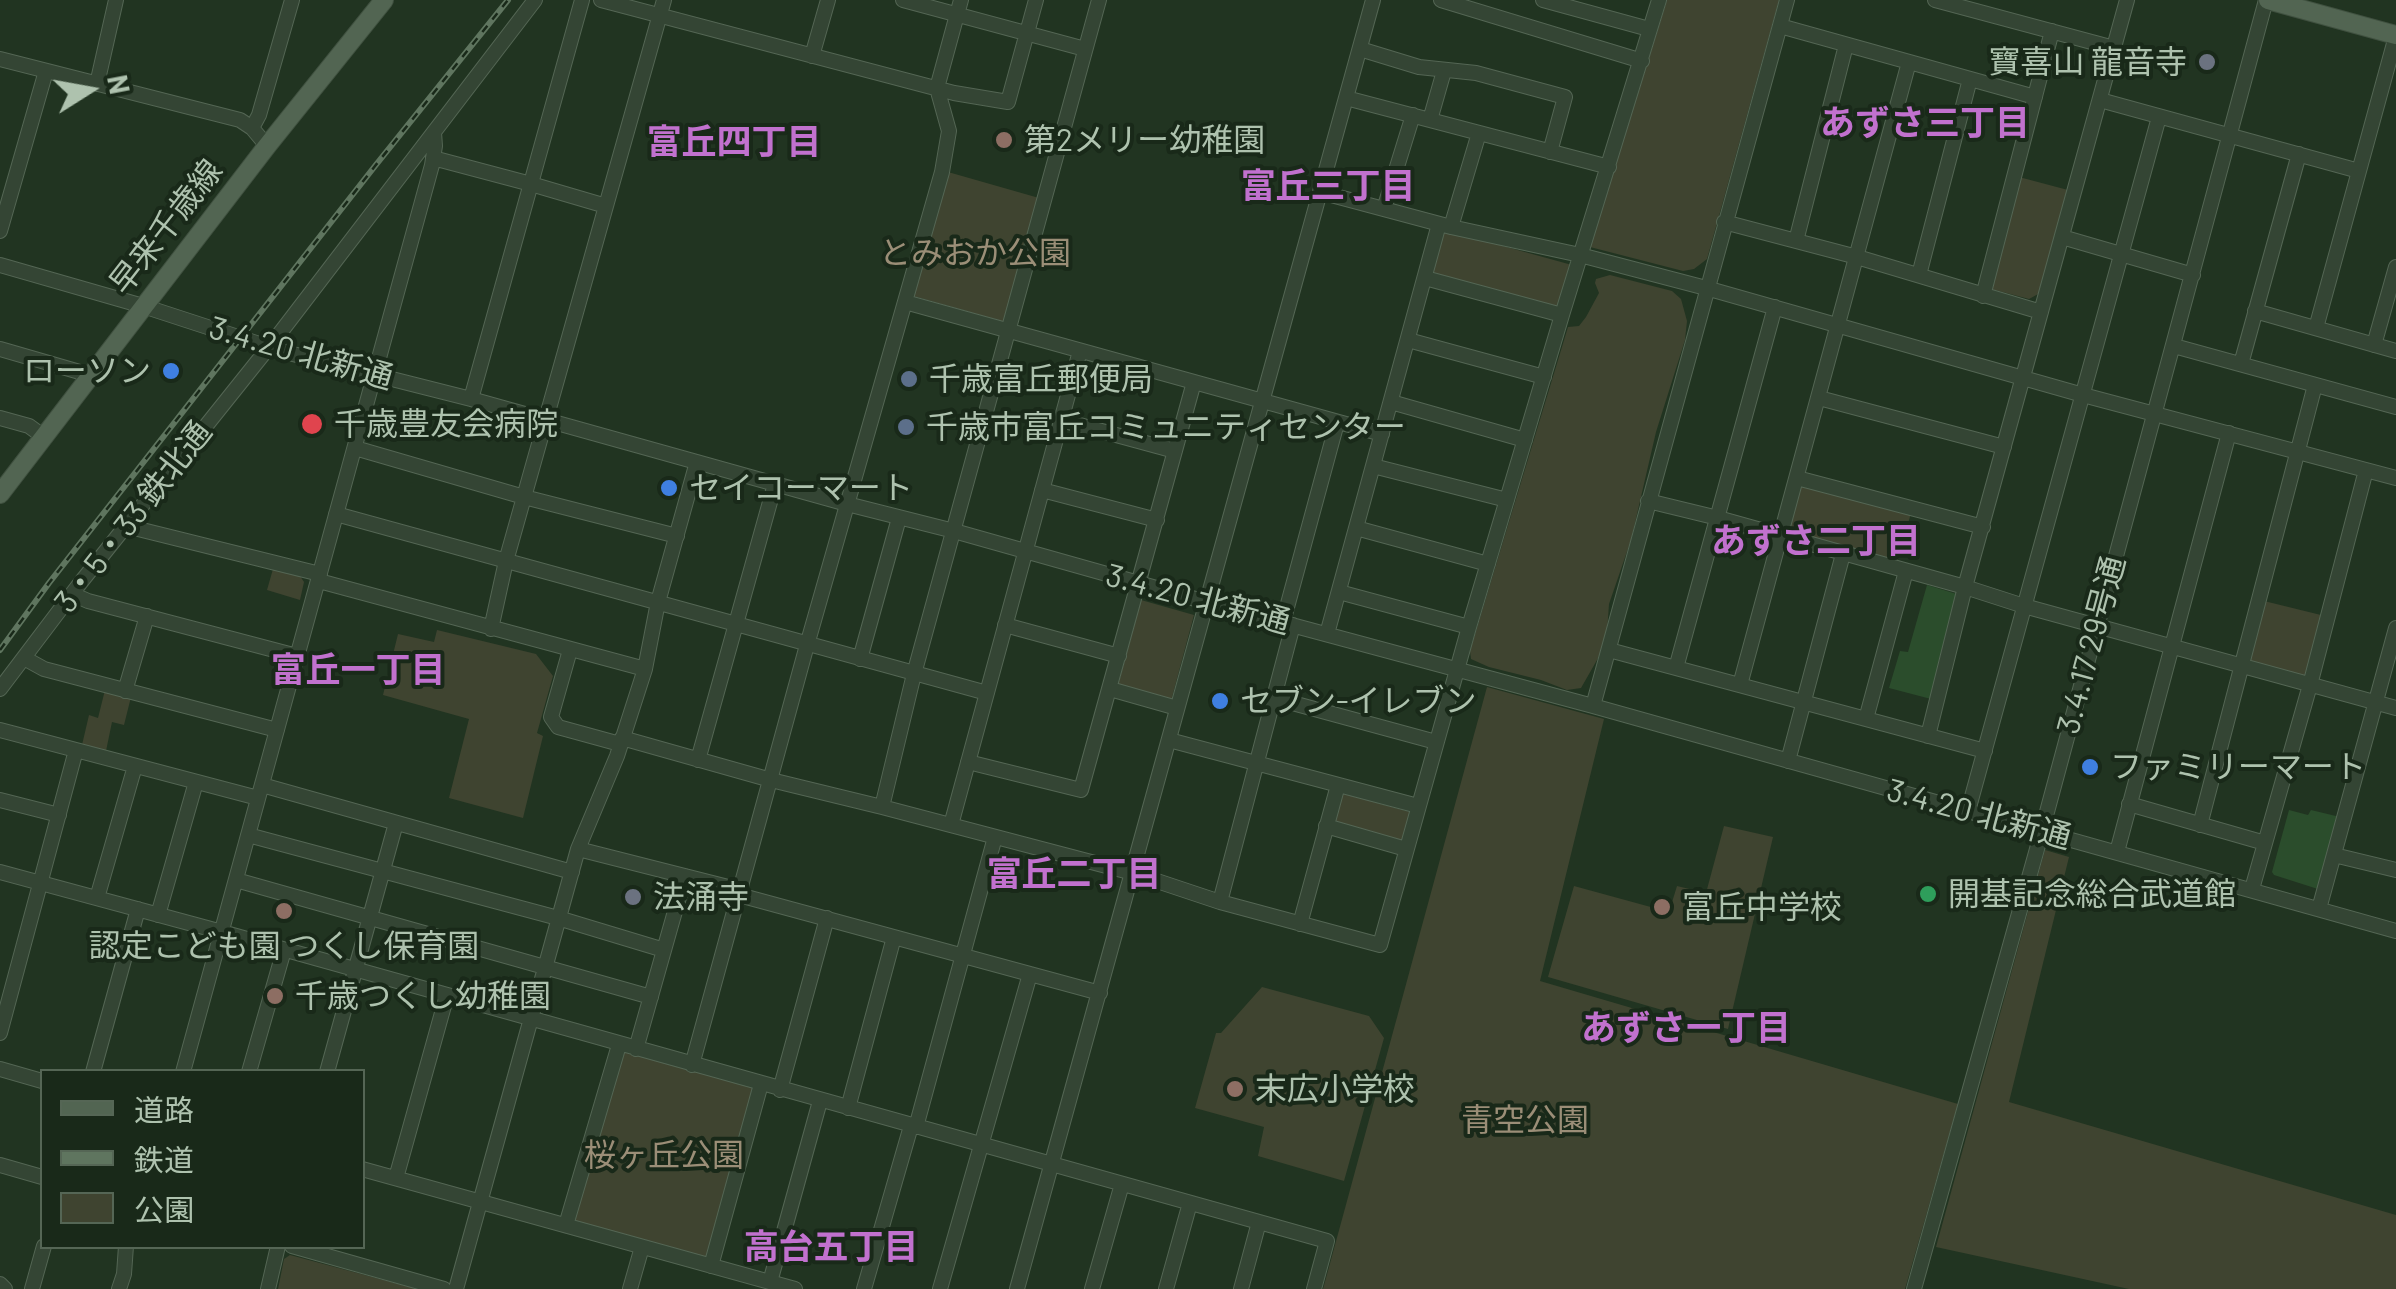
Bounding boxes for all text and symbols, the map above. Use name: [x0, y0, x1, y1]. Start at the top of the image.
north arrow: [40, 40, 140, 140]
place label: 寶喜山 龍音寺: [1989, 43, 2187, 81]
marker: 寶喜山 龍音寺: [2196, 51, 2218, 73]
text: N: [101, 72, 138, 97]
district label: あずさ三丁目: [1820, 102, 2030, 144]
district label: 富丘四丁目: [647, 121, 821, 163]
place label: 第2メリー幼稚園: [1024, 121, 1265, 159]
marker: 第2メリー幼稚園: [993, 129, 1015, 151]
street label: 早来千歳線: [102, 152, 230, 302]
district label: 富丘三丁目: [1241, 165, 1415, 207]
park label: とみおか公園: [879, 234, 1071, 272]
street label: 3.4.20 北新通: [205, 308, 397, 398]
place label: ローソン: [23, 352, 151, 390]
marker: ローソン: [160, 360, 182, 382]
place label: 千歳富丘郵便局: [929, 360, 1153, 398]
marker: 千歳富丘郵便局: [898, 368, 920, 390]
place label: 千歳豊友会病院: [334, 405, 558, 443]
place label: 千歳市富丘コミュニティセンター: [926, 408, 1406, 446]
marker: 千歳豊友会病院: [299, 411, 325, 437]
street label: 3・5・33 鉄北通: [46, 414, 220, 620]
marker: 千歳市富丘コミュニティセンター: [895, 416, 917, 438]
place label: セイコーマート: [689, 469, 913, 507]
marker: セイコーマート: [658, 477, 680, 499]
district label: あずさ二丁目: [1711, 520, 1921, 562]
street label: 3.4.17 29号通: [2049, 552, 2133, 738]
street label: 3.4.20 北新通: [1101, 556, 1295, 642]
district label: 富丘一丁目: [271, 649, 445, 691]
place label: セブン-イレブン: [1240, 682, 1477, 720]
marker: セブン-イレブン: [1209, 690, 1231, 712]
place label: ファミリーマート: [2110, 748, 2366, 786]
marker: ファミリーマート: [2079, 756, 2101, 778]
street label: 3.4.20 北新通: [1882, 771, 2076, 857]
district label: 富丘二丁目: [987, 853, 1161, 895]
place label: 開基記念総合武道館: [1948, 875, 2236, 913]
place label: 法涌寺: [653, 878, 749, 916]
marker: 開基記念総合武道館: [1917, 883, 1939, 905]
marker: 法涌寺: [622, 886, 644, 908]
place label: 富丘中学校: [1682, 888, 1842, 926]
marker: 富丘中学校: [1651, 896, 1673, 918]
marker: 認定こども園 つくし保育園: [273, 900, 295, 922]
place label: 認定こども園 つくし保育園: [89, 927, 479, 965]
place label: 千歳つくし幼稚園: [295, 977, 551, 1015]
marker: 千歳つくし幼稚園: [264, 985, 286, 1007]
district label: あずさ一丁目: [1581, 1007, 1791, 1049]
legend: [40, 1069, 365, 1249]
place label: 末広小学校: [1255, 1070, 1415, 1108]
marker: 末広小学校: [1224, 1078, 1246, 1100]
text: 道路: [134, 1091, 194, 1127]
park label: 青空公園: [1461, 1101, 1589, 1139]
park label: 桜ヶ丘公園: [584, 1136, 744, 1174]
text: 鉄道: [134, 1141, 194, 1177]
text: 公園: [134, 1191, 194, 1227]
district label: 高台五丁目: [744, 1226, 918, 1268]

